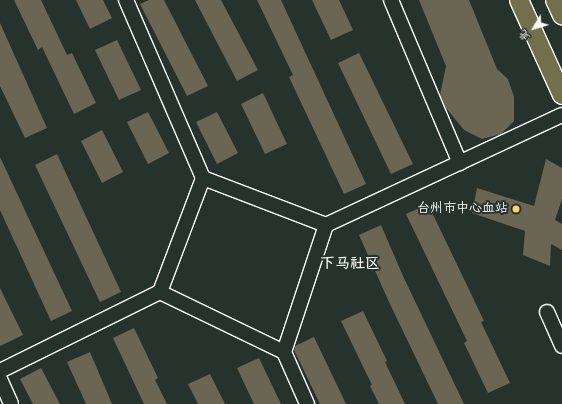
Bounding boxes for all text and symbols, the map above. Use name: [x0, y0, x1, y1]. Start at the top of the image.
north arrow: [514, 8, 554, 48]
text: 北: [514, 26, 535, 45]
place label: 台州市中心血站: [417, 201, 508, 217]
marker: 台州市中心血站: [511, 204, 521, 214]
district label: 下马社区: [320, 256, 380, 274]

